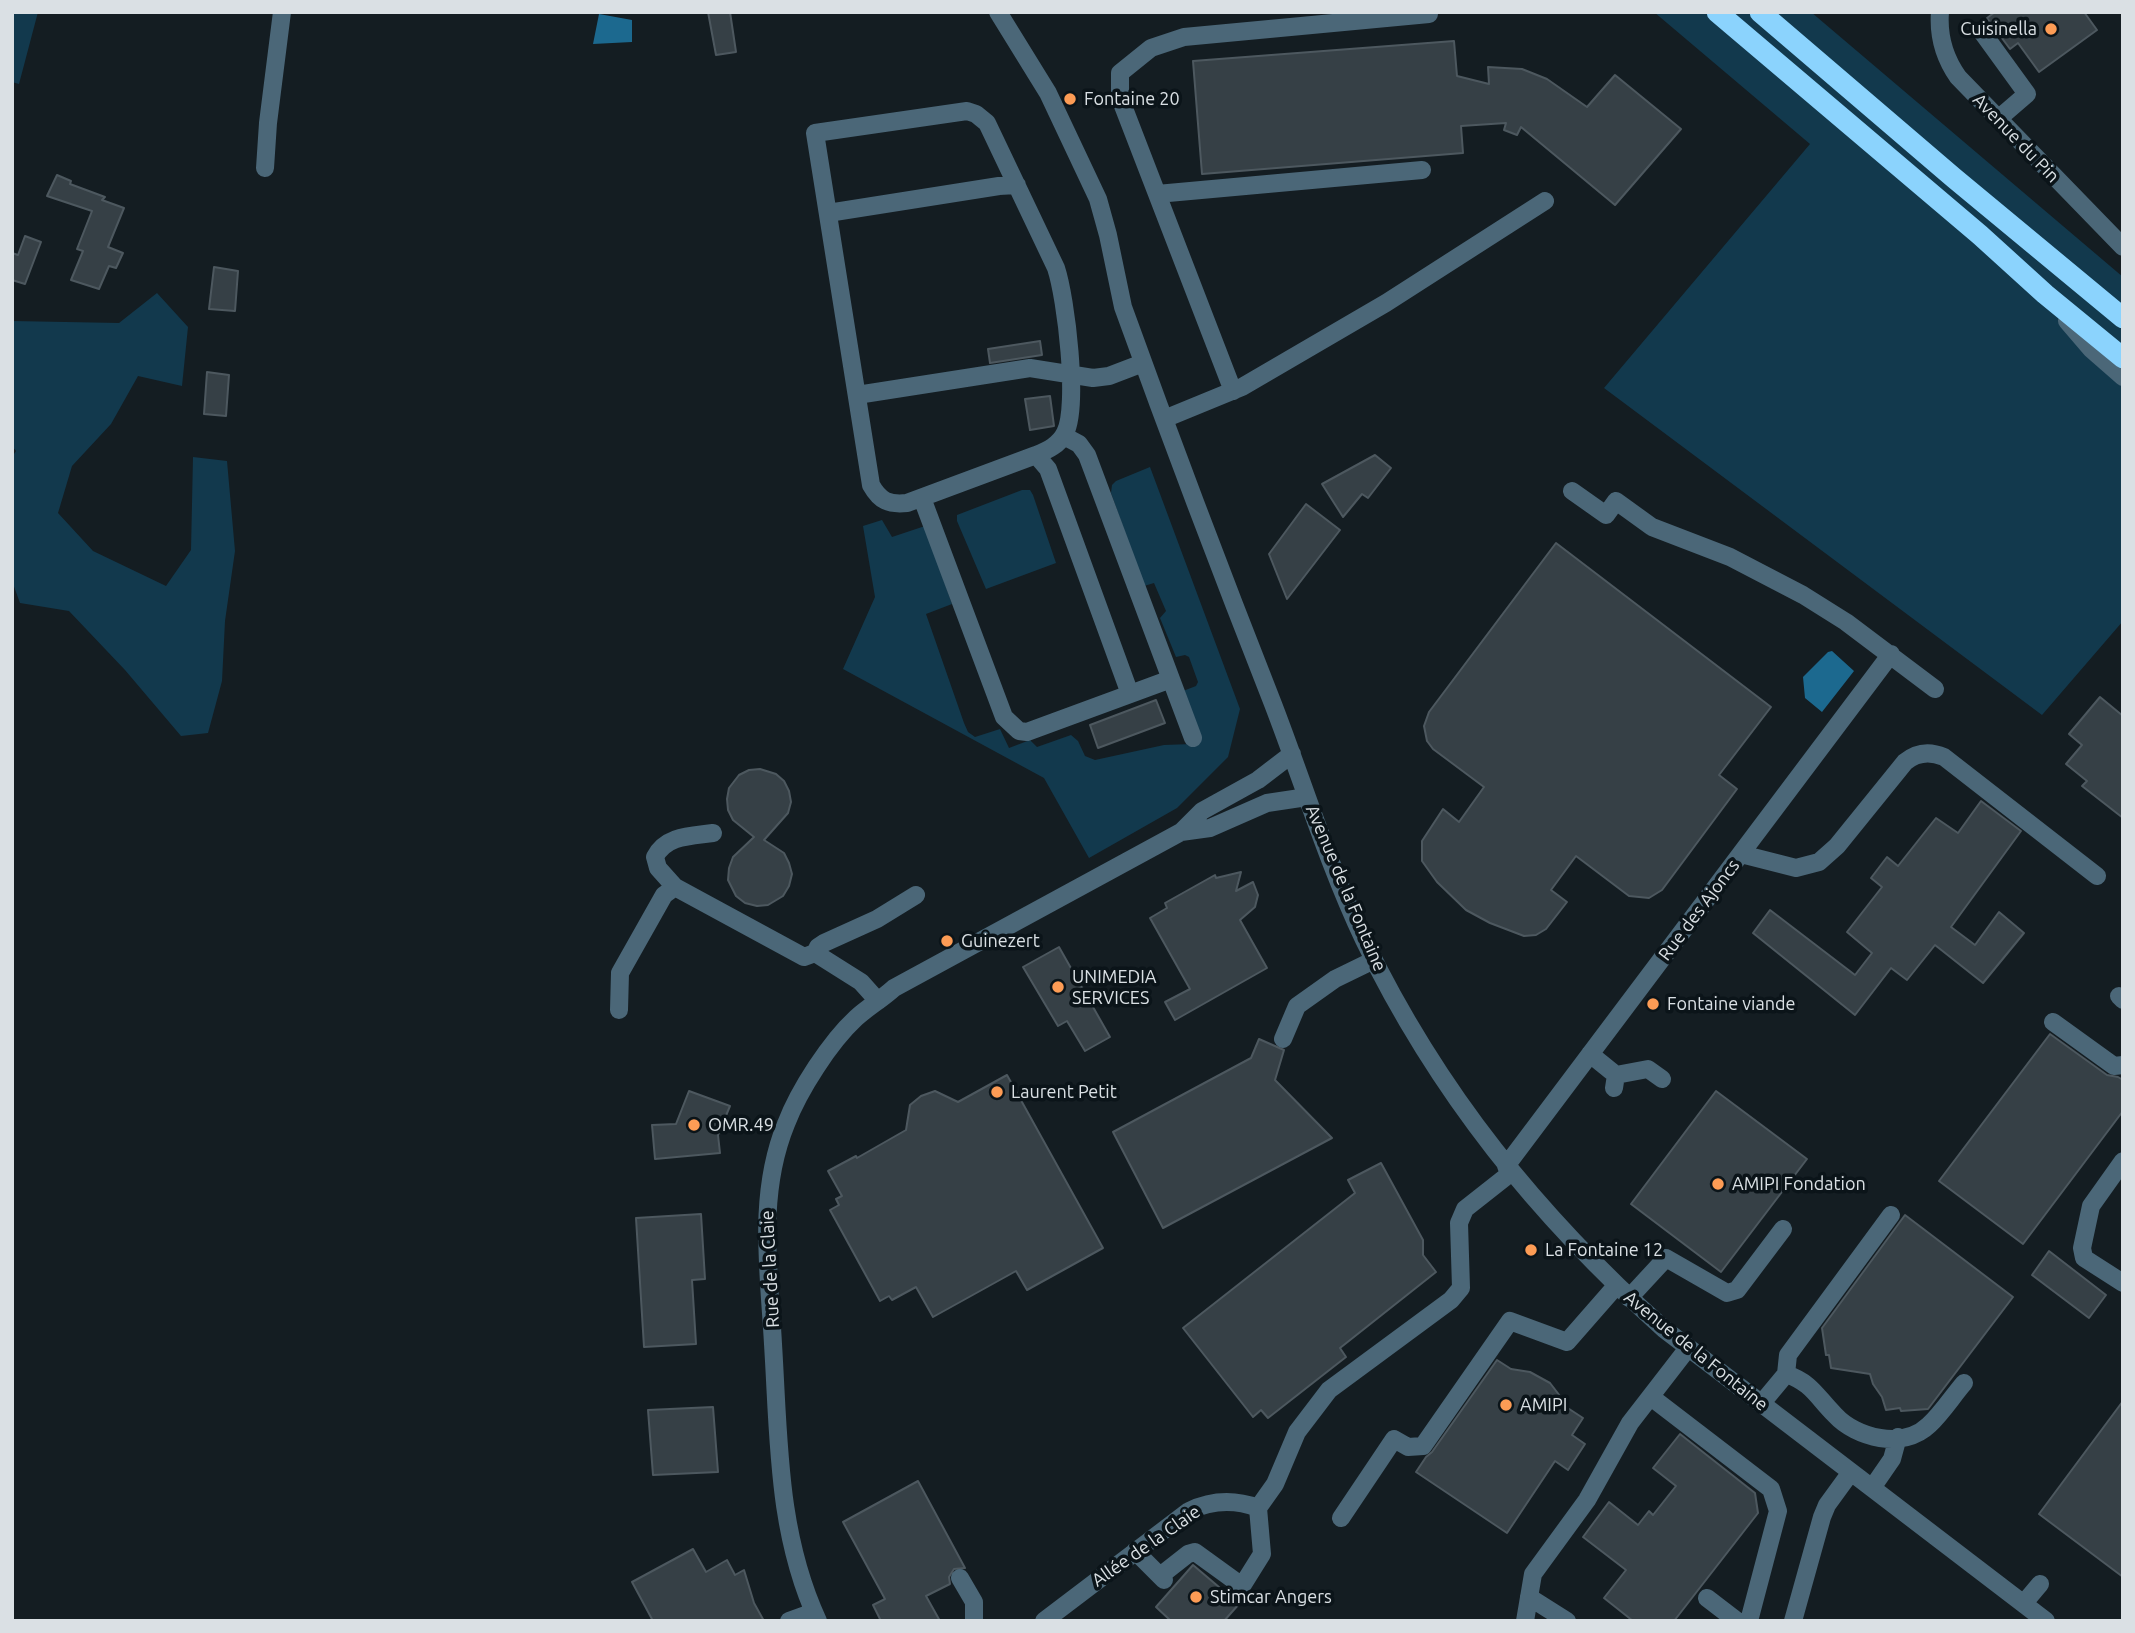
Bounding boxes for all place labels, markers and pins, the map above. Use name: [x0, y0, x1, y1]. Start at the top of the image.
place label: Cuisinella: [1960, 18, 2037, 40]
marker: Cuisinella: [2043, 21, 2059, 37]
place label: Fontaine 20: [1084, 88, 1180, 110]
marker: Fontaine 20: [1062, 91, 1078, 107]
place label: Guinezert: [961, 930, 1040, 952]
marker: Guinezert: [939, 933, 955, 949]
place label: UNIMEDIA SERVICES: [1072, 966, 1157, 1009]
marker: UNIMEDIA SERVICES: [1050, 979, 1066, 995]
place label: Fontaine viande: [1667, 993, 1795, 1015]
marker: Fontaine viande: [1645, 996, 1661, 1012]
place label: Laurent Petit: [1011, 1081, 1117, 1103]
marker: Laurent Petit: [989, 1084, 1005, 1100]
place label: OMR.49: [708, 1114, 774, 1136]
marker: OMR.49: [686, 1117, 702, 1133]
place label: AMIPI Fondation: [1732, 1173, 1866, 1195]
marker: AMIPI Fondation: [1710, 1176, 1726, 1192]
place label: La Fontaine 12: [1545, 1239, 1663, 1261]
marker: La Fontaine 12: [1523, 1242, 1539, 1258]
place label: AMIPI: [1520, 1394, 1567, 1416]
marker: AMIPI: [1498, 1397, 1514, 1413]
place label: Stimcar Angers: [1210, 1586, 1332, 1608]
marker: Stimcar Angers: [1188, 1589, 1204, 1605]

